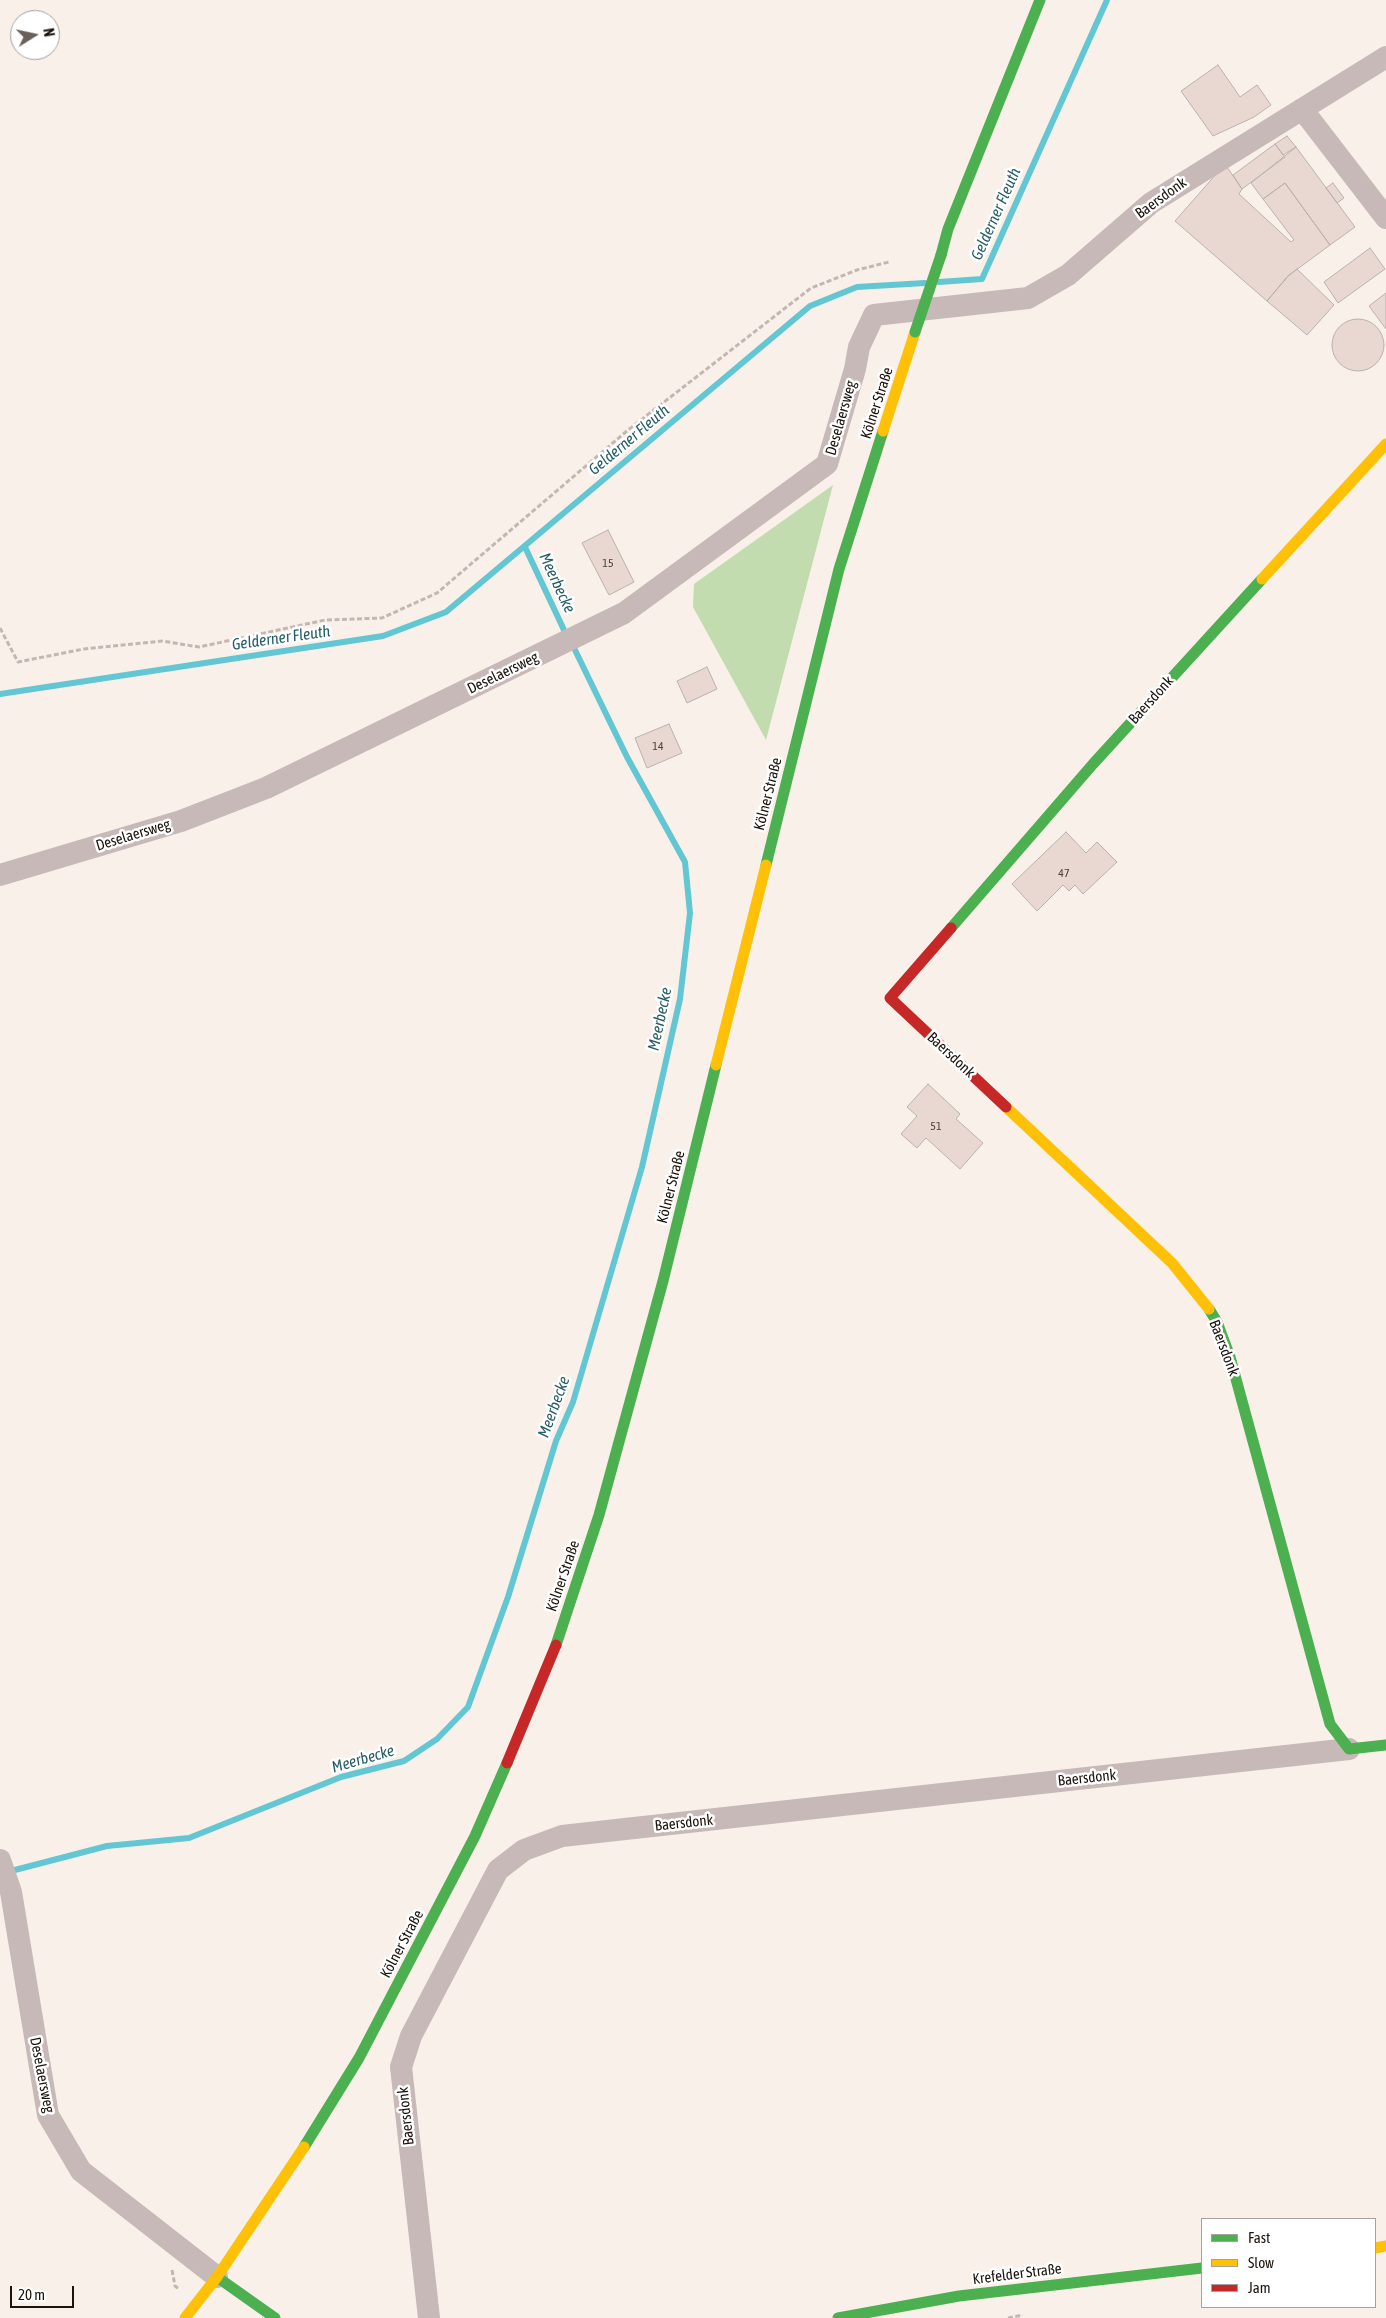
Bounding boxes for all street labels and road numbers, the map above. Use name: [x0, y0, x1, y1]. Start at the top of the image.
street label: Baersdonk: [1132, 173, 1190, 223]
street label: Kölner Straße: [857, 365, 897, 441]
street label: Deselaersweg: [822, 379, 860, 457]
street label: Deselaersweg: [465, 648, 541, 698]
street label: Baersdonk: [1125, 672, 1177, 728]
street label: Kölner Straße: [750, 756, 786, 832]
street label: Deselaersweg: [94, 815, 172, 855]
street label: Baersdonk: [923, 1028, 979, 1082]
street label: Kölner Straße: [653, 1149, 689, 1225]
street label: Baersdonk: [1205, 1317, 1243, 1379]
street label: Kölner Straße: [542, 1538, 584, 1614]
street label: Baersdonk: [1057, 1766, 1117, 1790]
street label: Baersdonk: [654, 1811, 714, 1835]
street label: Kölner Straße: [377, 1907, 427, 1981]
street label: Deselaersweg: [26, 2036, 58, 2114]
street label: Baersdonk: [394, 2086, 418, 2146]
street label: Krefelder Straße: [972, 2260, 1062, 2288]

